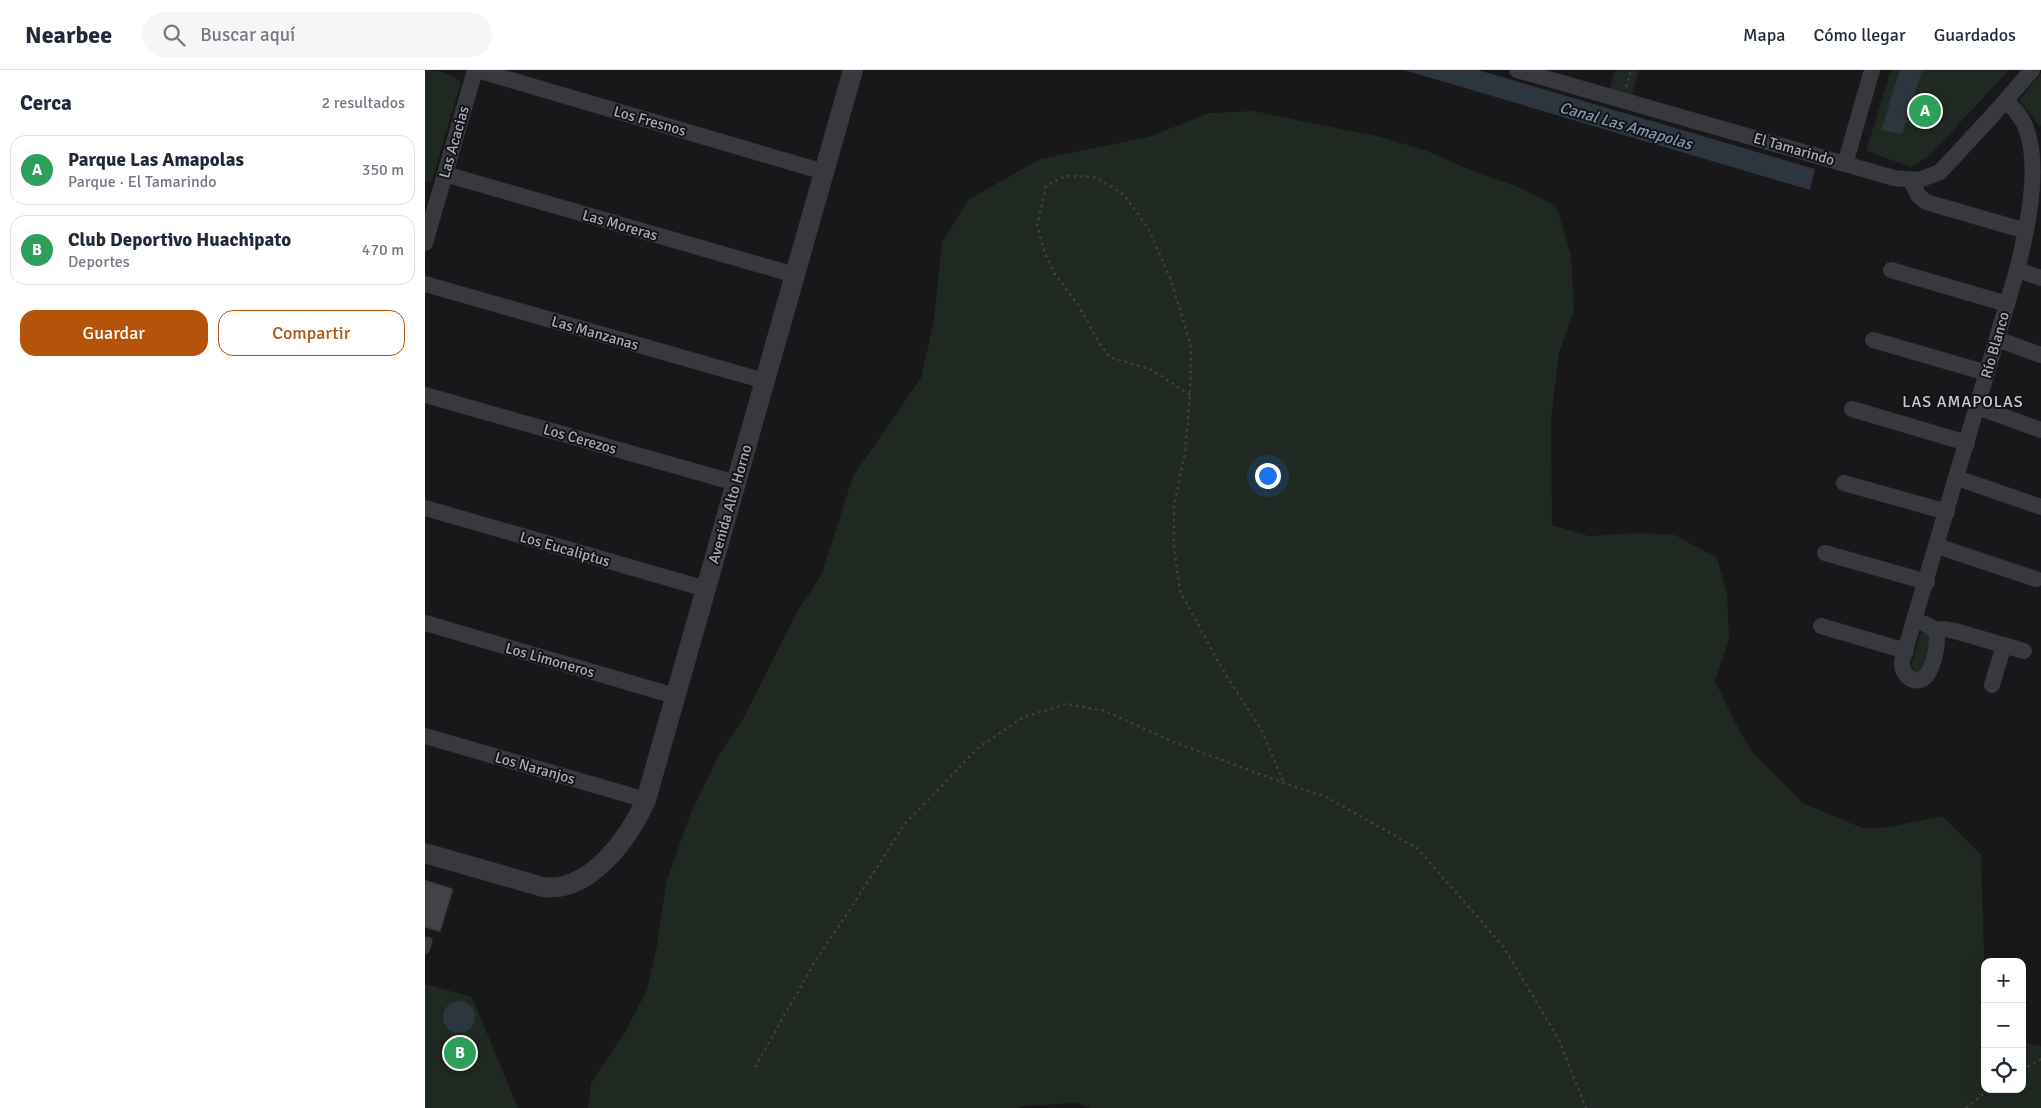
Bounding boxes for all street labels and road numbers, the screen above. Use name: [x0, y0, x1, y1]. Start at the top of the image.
street label: Los Fresnos: [612, 102, 689, 140]
street label: Las Acacias: [435, 103, 473, 180]
street label: El Tamarindo: [1751, 129, 1837, 169]
street label: Las Moreras: [580, 206, 660, 244]
street label: Río Blanco: [1977, 310, 2013, 380]
street label: Las Manzanas: [549, 312, 641, 354]
street label: Los Cerezos: [541, 420, 619, 458]
street label: Avenida Alto Horno: [704, 442, 756, 566]
street label: Los Eucaliptus: [518, 528, 612, 571]
street label: Los Limoneros: [503, 639, 597, 681]
street label: Los Naranjos: [493, 748, 578, 788]

